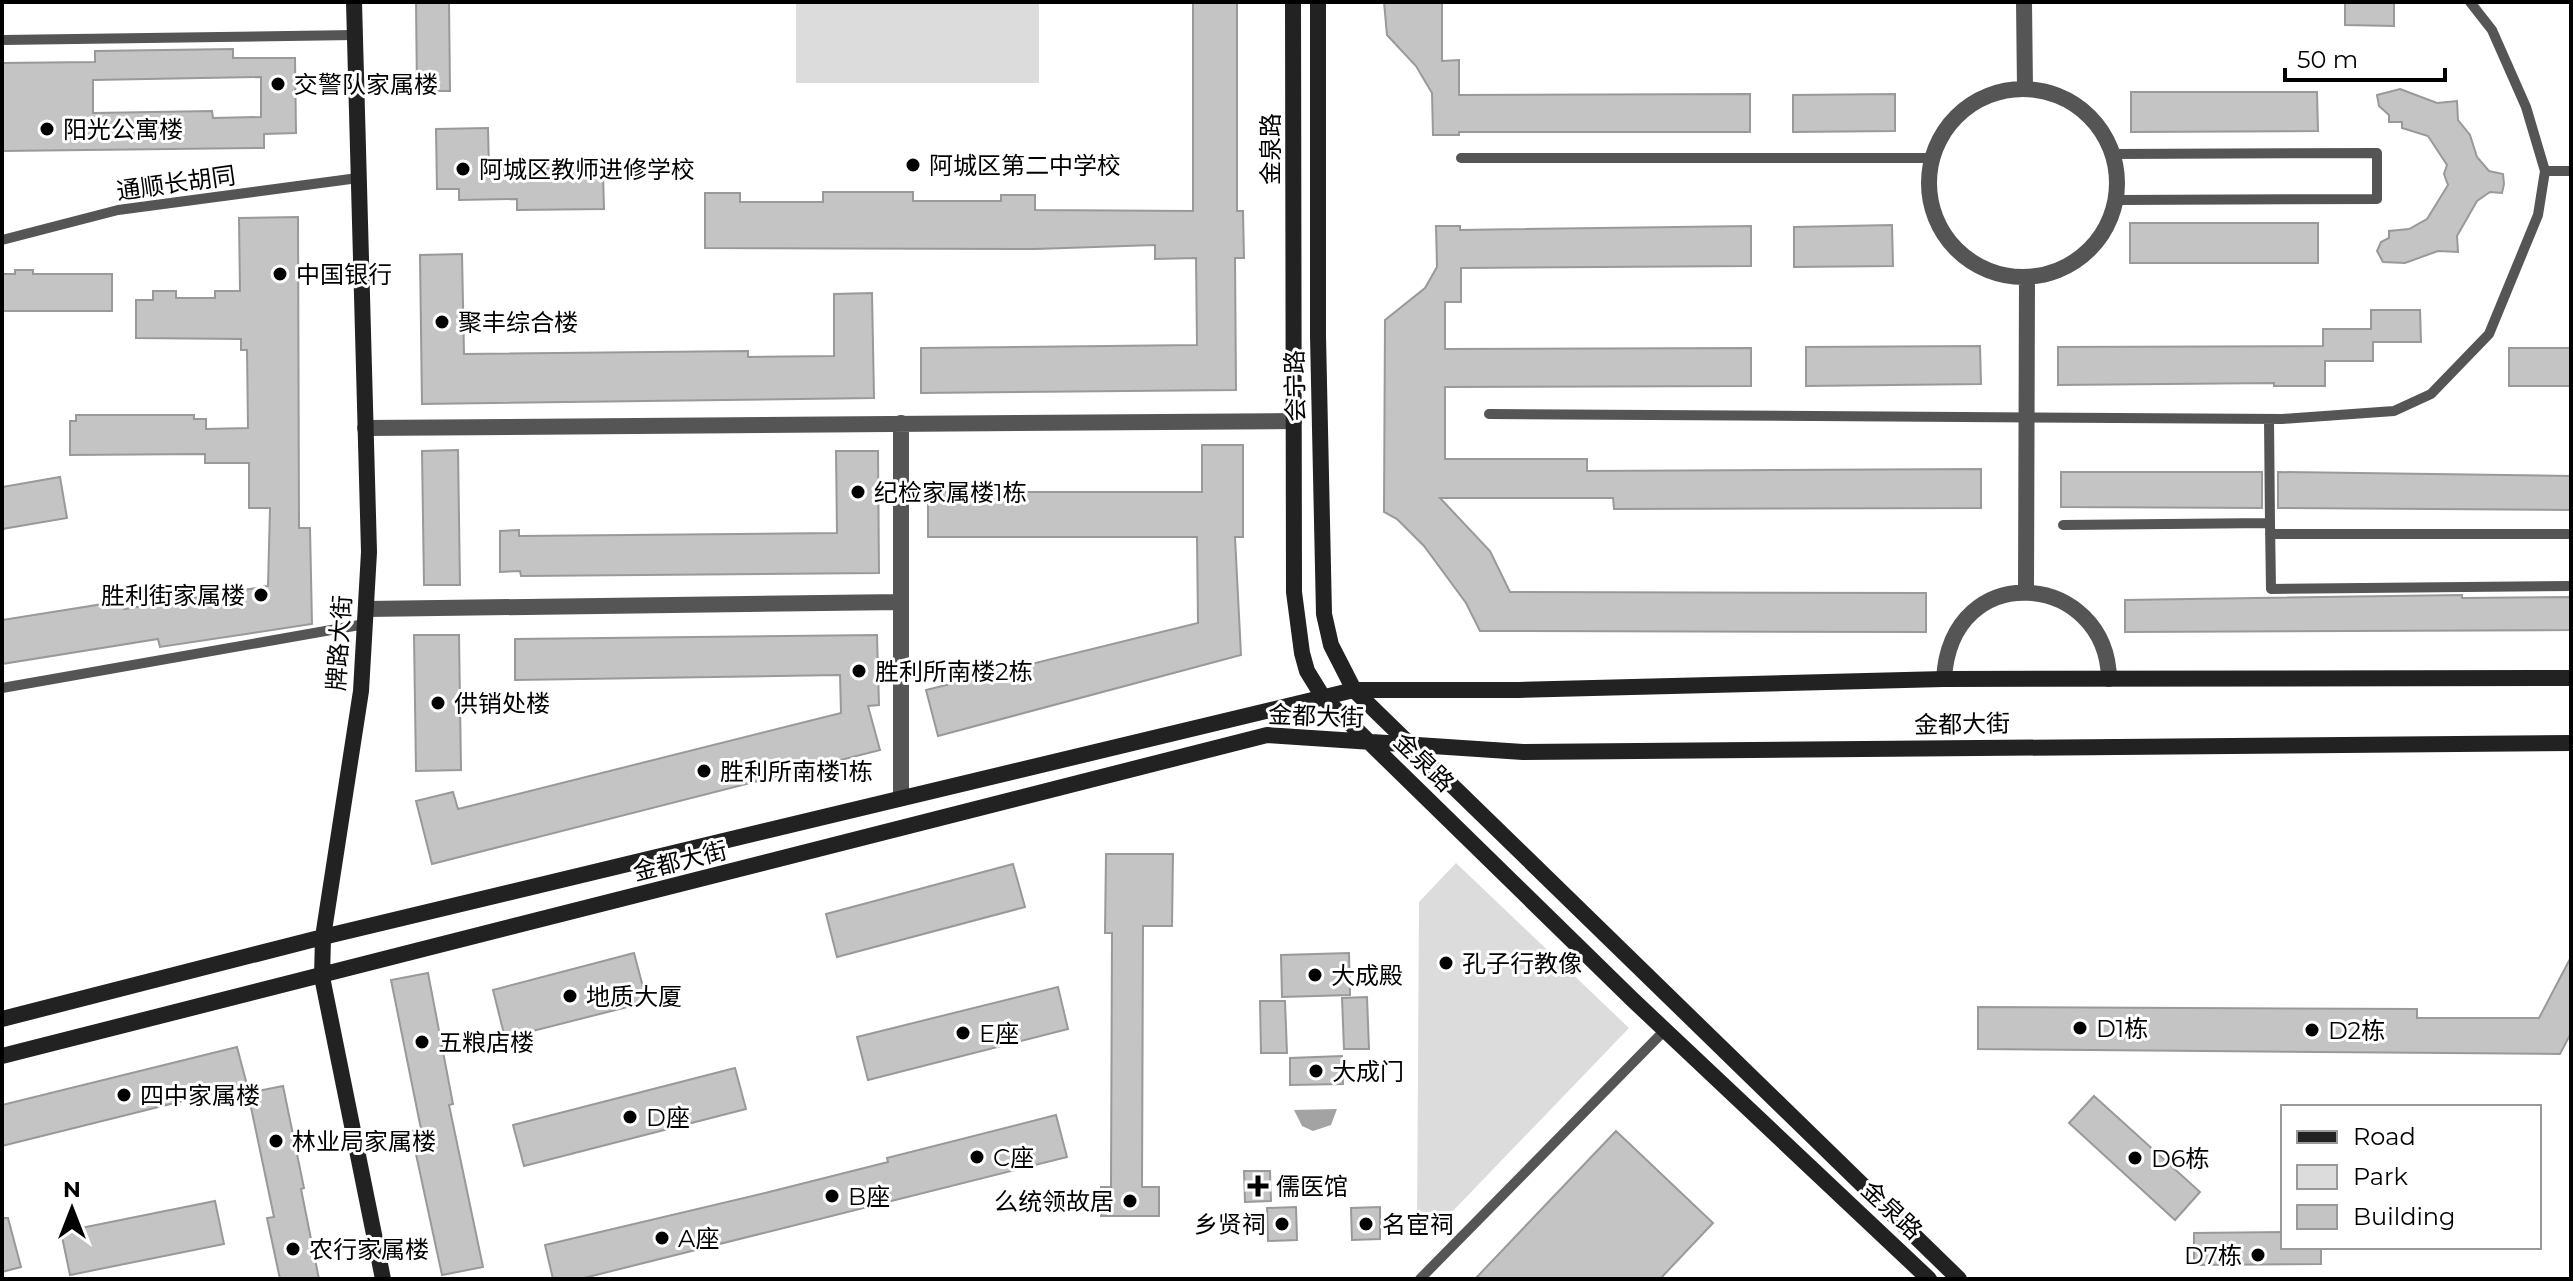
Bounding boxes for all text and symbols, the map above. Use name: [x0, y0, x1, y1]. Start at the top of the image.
scale bar: [2285, 32, 2445, 82]
text: 50 m: [2297, 45, 2358, 74]
place label: 交警队家属楼: [294, 70, 438, 99]
marker: 交警队家属楼: [269, 75, 287, 93]
street label: 金泉路: [1256, 113, 1285, 185]
place label: 阳光公寓楼: [63, 115, 183, 144]
marker: 阳光公寓楼: [38, 120, 56, 138]
place label: 阿城区第二中学校: [929, 151, 1121, 180]
place label: 阿城区教师进修学校: [479, 155, 695, 184]
marker: 阿城区第二中学校: [904, 156, 922, 174]
street label: 通顺长胡同: [115, 160, 237, 206]
marker: 阿城区教师进修学校: [454, 160, 472, 178]
place label: 中国银行: [296, 260, 392, 289]
marker: 中国银行: [271, 265, 289, 283]
place label: 聚丰综合楼: [458, 308, 578, 337]
marker: 聚丰综合楼: [433, 313, 451, 331]
street label: 会宁路: [1280, 350, 1310, 422]
place label: 纪检家属楼1栋: [874, 478, 1027, 507]
marker: 纪检家属楼1栋: [849, 483, 867, 501]
place label: 胜利街家属楼: [101, 581, 245, 610]
marker: 胜利街家属楼: [252, 586, 270, 604]
street label: 牌路大街: [321, 594, 357, 692]
place label: 胜利所南楼2栋: [875, 657, 1033, 686]
marker: 胜利所南楼2栋: [850, 662, 868, 680]
place label: 供销处楼: [454, 689, 550, 718]
marker: 供销处楼: [429, 694, 447, 712]
street label: 金都大街: [1268, 700, 1364, 732]
street label: 金都大街: [1914, 709, 2010, 739]
street label: 金泉路: [1388, 727, 1460, 797]
place label: 胜利所南楼1栋: [720, 757, 873, 786]
marker: 胜利所南楼1栋: [695, 762, 713, 780]
street label: 金都大街: [630, 835, 730, 887]
place label: 孔子行教像: [1462, 949, 1582, 978]
marker: 孔子行教像: [1437, 954, 1455, 972]
place label: 大成殿: [1331, 961, 1403, 990]
marker: 大成殿: [1306, 966, 1324, 984]
place label: 地质大厦: [586, 982, 682, 1011]
marker: 地质大厦: [561, 987, 579, 1005]
place label: D1栋: [2096, 1014, 2148, 1043]
place label: D2栋: [2328, 1016, 2385, 1045]
place label: E座: [979, 1019, 1019, 1048]
marker: D1栋: [2071, 1019, 2089, 1037]
marker: D2栋: [2303, 1021, 2321, 1039]
marker: E座: [954, 1024, 972, 1042]
place label: 五粮店楼: [438, 1028, 534, 1057]
marker: 五粮店楼: [413, 1033, 431, 1051]
place label: 大成门: [1332, 1057, 1404, 1086]
marker: 大成门: [1307, 1062, 1325, 1080]
place label: 四中家属楼: [140, 1081, 260, 1110]
marker: 四中家属楼: [115, 1086, 133, 1104]
place label: D座: [646, 1103, 690, 1132]
legend: [2281, 1105, 2541, 1249]
marker: D座: [621, 1108, 639, 1126]
text: Road: [2353, 1122, 2416, 1151]
place label: 林业局家属楼: [292, 1127, 436, 1156]
marker: 林业局家属楼: [267, 1132, 285, 1150]
place label: C座: [993, 1143, 1034, 1172]
place label: D6栋: [2151, 1144, 2209, 1173]
marker: C座: [968, 1148, 986, 1166]
marker: D6栋: [2126, 1149, 2144, 1167]
text: Park: [2353, 1162, 2408, 1191]
north arrow: [32, 1169, 112, 1249]
place label: 儒医馆: [1276, 1172, 1348, 1201]
marker: 儒医馆: [1247, 1175, 1269, 1197]
street label: 金泉路: [1856, 1175, 1928, 1245]
text: N: [63, 1176, 81, 1203]
place label: B座: [848, 1182, 890, 1211]
marker: B座: [823, 1187, 841, 1205]
place label: 么统领故居: [994, 1187, 1114, 1216]
marker: 么统领故居: [1121, 1192, 1139, 1210]
text: Building: [2353, 1202, 2456, 1231]
place label: 乡贤祠: [1194, 1210, 1266, 1239]
place label: 名宦祠: [1382, 1210, 1454, 1239]
marker: 乡贤祠: [1273, 1215, 1291, 1233]
marker: 名宦祠: [1357, 1215, 1375, 1233]
place label: A座: [678, 1224, 719, 1253]
marker: A座: [653, 1229, 671, 1247]
place label: 农行家属楼: [309, 1235, 429, 1264]
marker: 农行家属楼: [284, 1240, 302, 1258]
place label: D7栋: [2184, 1241, 2242, 1270]
marker: D7栋: [2249, 1246, 2267, 1264]

